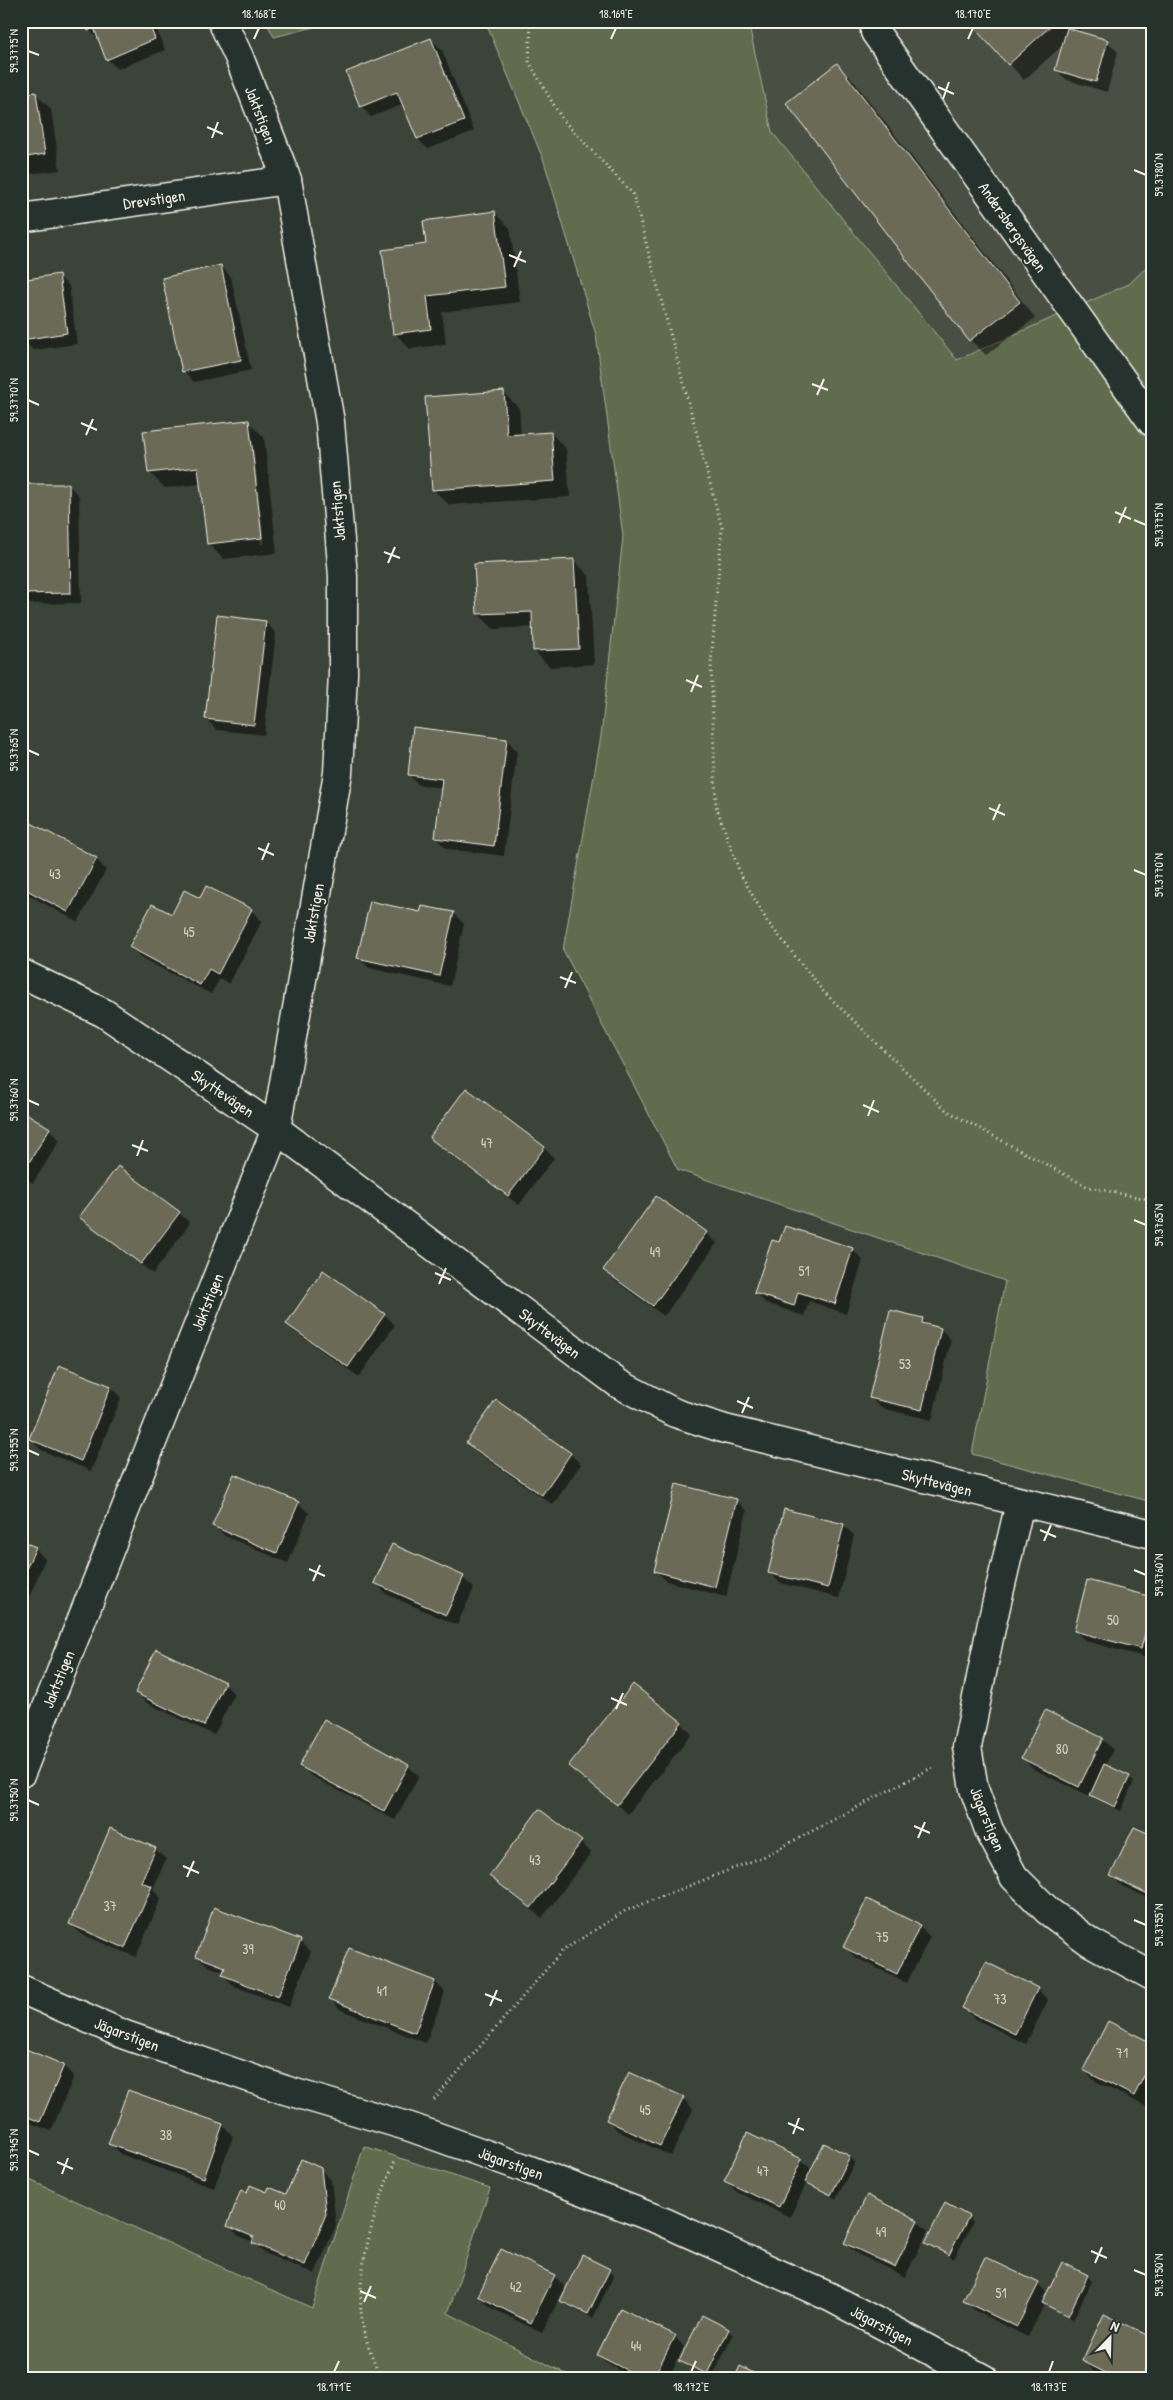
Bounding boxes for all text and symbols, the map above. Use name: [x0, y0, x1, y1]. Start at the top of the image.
text: 18.168°E: [242, 5, 277, 22]
text: 18.169°E: [599, 5, 634, 22]
text: 18.170°E: [955, 5, 992, 22]
text: 59.3775°N: [5, 29, 22, 73]
street label: Jaktstigen: [240, 83, 282, 147]
text: 59.3780°N: [1150, 153, 1167, 197]
street label: Andersbergsvägen: [974, 177, 1052, 277]
street label: Drevstigen: [122, 184, 186, 214]
text: 59.3770°N: [5, 378, 22, 422]
street label: Jaktstigen: [323, 480, 351, 542]
text: 59.3775°N: [1150, 503, 1167, 547]
text: 59.3765°N: [5, 729, 22, 771]
text: 59.3770°N: [1150, 853, 1167, 897]
house number: 43: [49, 864, 61, 883]
street label: Jaktstigen: [297, 881, 329, 945]
house number: 45: [183, 922, 195, 941]
street label: Skyttevägen: [187, 1064, 259, 1122]
text: 59.3760°N: [5, 1079, 22, 1121]
house number: 47: [481, 1133, 493, 1152]
text: 59.3765°N: [1150, 1204, 1167, 1246]
house number: 49: [650, 1242, 660, 1261]
house number: 51: [798, 1261, 810, 1280]
street label: Jaktstigen: [186, 1270, 228, 1334]
street label: Skyttevägen: [515, 1303, 585, 1363]
house number: 53: [899, 1354, 911, 1373]
text: 59.3755°N: [5, 1429, 22, 1471]
street label: Skyttevägen: [900, 1463, 974, 1501]
text: 59.3760°N: [1150, 1554, 1167, 1596]
house number: 50: [1107, 1610, 1119, 1629]
street label: Jaktstigen: [37, 1647, 79, 1711]
house number: 80: [1056, 1739, 1068, 1758]
text: 59.3750°N: [5, 1779, 22, 1821]
street label: Jägarstigen: [965, 1783, 1011, 1855]
house number: 43: [529, 1850, 541, 1869]
house number: 37: [103, 1896, 117, 1915]
text: 59.3755°N: [1150, 1904, 1167, 1946]
house number: 75: [876, 1927, 889, 1946]
house number: 39: [242, 1939, 254, 1958]
house number: 41: [377, 1981, 387, 2000]
house number: 73: [993, 1989, 1007, 2008]
street label: Jägarstigen: [91, 2012, 163, 2056]
house number: 71: [1116, 2043, 1128, 2062]
house number: 45: [639, 2100, 651, 2119]
house number: 38: [160, 2125, 172, 2144]
text: 59.3745°N: [5, 2129, 22, 2171]
street label: Jägarstigen: [475, 2141, 547, 2185]
house number: 47: [757, 2161, 769, 2180]
house number: 40: [274, 2195, 286, 2214]
house number: 49: [876, 2222, 886, 2241]
text: 59.3750°N: [1150, 2254, 1167, 2296]
house number: 42: [510, 2277, 522, 2296]
house number: 51: [995, 2283, 1007, 2302]
street label: Jägarstigen: [847, 2299, 917, 2351]
north arrow: [1086, 2312, 1136, 2362]
text: N: [1108, 2315, 1123, 2336]
house number: 44: [631, 2336, 641, 2355]
text: 18.171°E: [317, 2378, 352, 2395]
text: 18.172°E: [673, 2378, 710, 2395]
text: 18.173°E: [1031, 2378, 1068, 2395]

